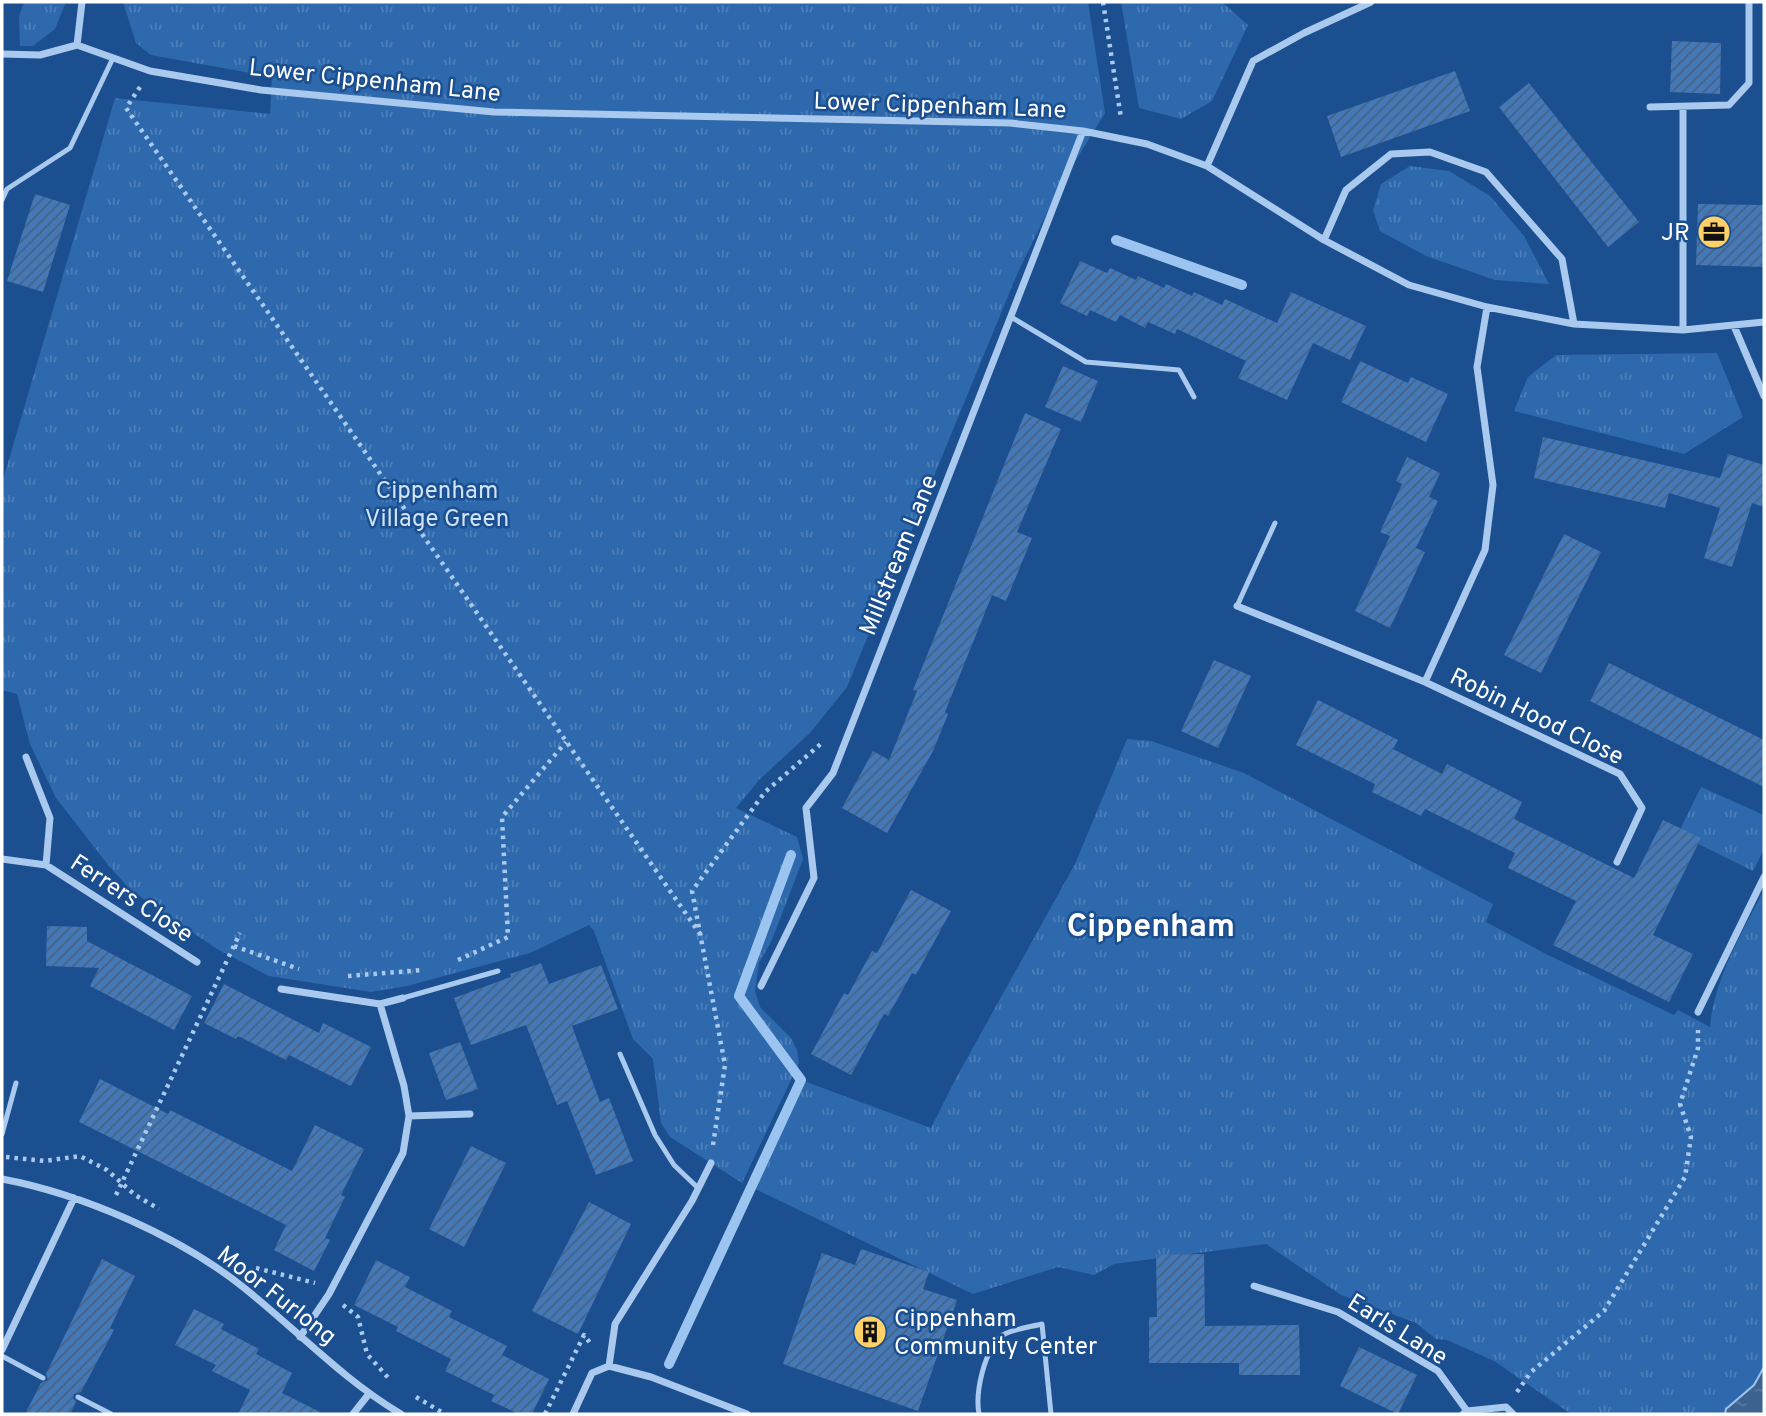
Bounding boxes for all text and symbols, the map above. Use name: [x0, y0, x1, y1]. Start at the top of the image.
street label: Lower Cippenham Lane: [247, 54, 502, 110]
street label: Lower Cippenham Lane: [813, 88, 1067, 126]
office icon: JR: [1695, 213, 1733, 251]
place label: JR: [1661, 219, 1690, 249]
street label: Millstream Lane: [854, 471, 946, 640]
park label: Cippenham Village Green: [365, 477, 509, 535]
street label: Robin Hood Close: [1444, 663, 1628, 773]
street label: Ferrers Close: [64, 849, 198, 951]
district label: Cippenham: [1067, 908, 1235, 948]
street label: Moor Furlong: [210, 1240, 342, 1353]
street label: Earls Lane: [1341, 1288, 1453, 1373]
place label: Cippenham Community Center: [894, 1305, 1097, 1363]
building icon: Cippenham Community Center: [851, 1313, 889, 1351]

